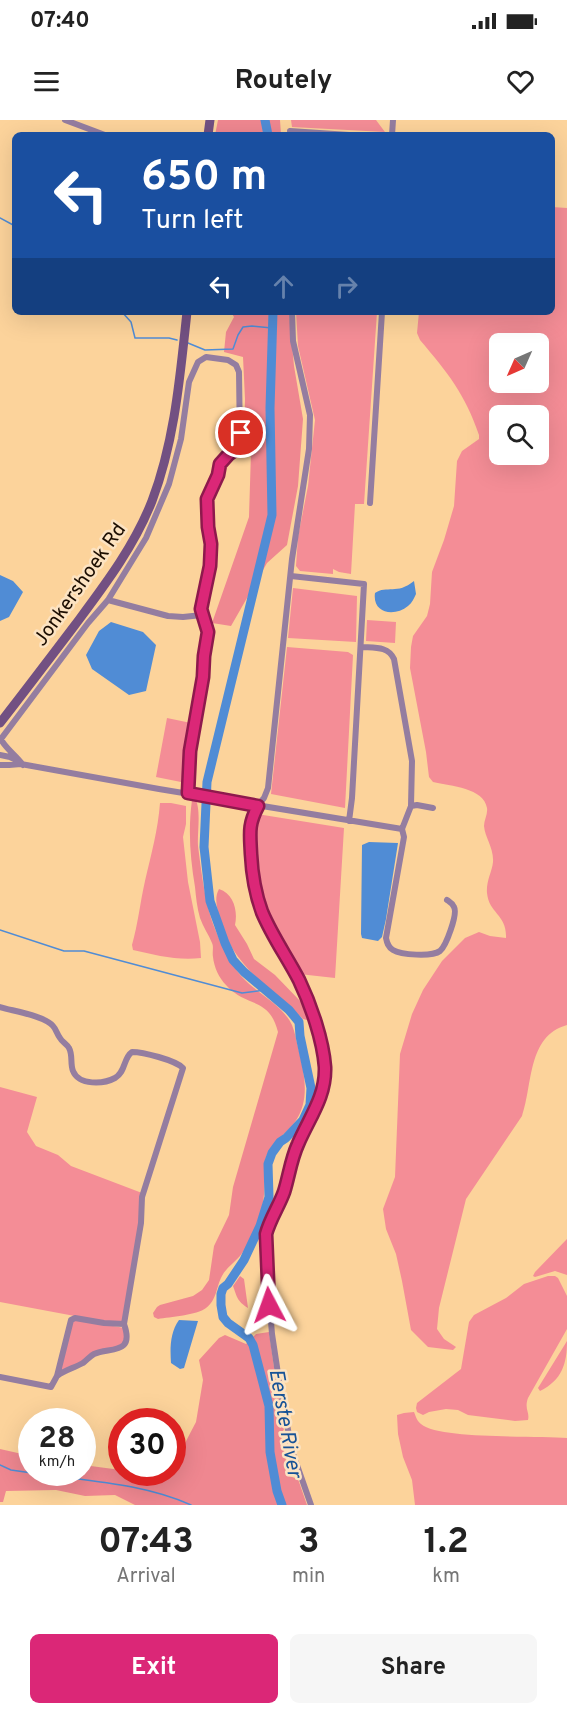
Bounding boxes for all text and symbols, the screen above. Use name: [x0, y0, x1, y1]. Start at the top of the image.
text: 07:40: [30, 8, 90, 35]
text: Routely: [235, 64, 332, 98]
icon: menu: [30, 65, 63, 98]
icon: heart: [504, 65, 537, 98]
text: 650 m: [141, 152, 267, 205]
icon: left: [42, 156, 120, 234]
text: Turn left: [141, 204, 243, 238]
icon: left: [204, 270, 237, 303]
icon: ahead: [267, 270, 300, 303]
icon: right: [330, 270, 363, 303]
north arrow: [489, 333, 549, 393]
map controls: [489, 333, 549, 465]
button: search: [489, 405, 549, 465]
pin: [215, 407, 266, 458]
icon: arrive: [224, 416, 257, 449]
street label: Jonkershoek Rd: [29, 519, 133, 652]
position arrow: [237, 1273, 301, 1337]
water label: Eerste River: [262, 1367, 308, 1482]
speed limit sign: 30: [108, 1408, 186, 1486]
text: 28: [38, 1421, 76, 1458]
text: km/h: [39, 1453, 75, 1472]
text: 07:43: [98, 1520, 194, 1566]
text: 3: [298, 1520, 320, 1566]
text: 1.2: [423, 1520, 469, 1566]
text: Arrival: [116, 1564, 176, 1590]
text: min: [292, 1564, 325, 1590]
text: km: [432, 1564, 460, 1590]
button: Exit: [30, 1634, 278, 1703]
button: Share: [290, 1634, 537, 1703]

